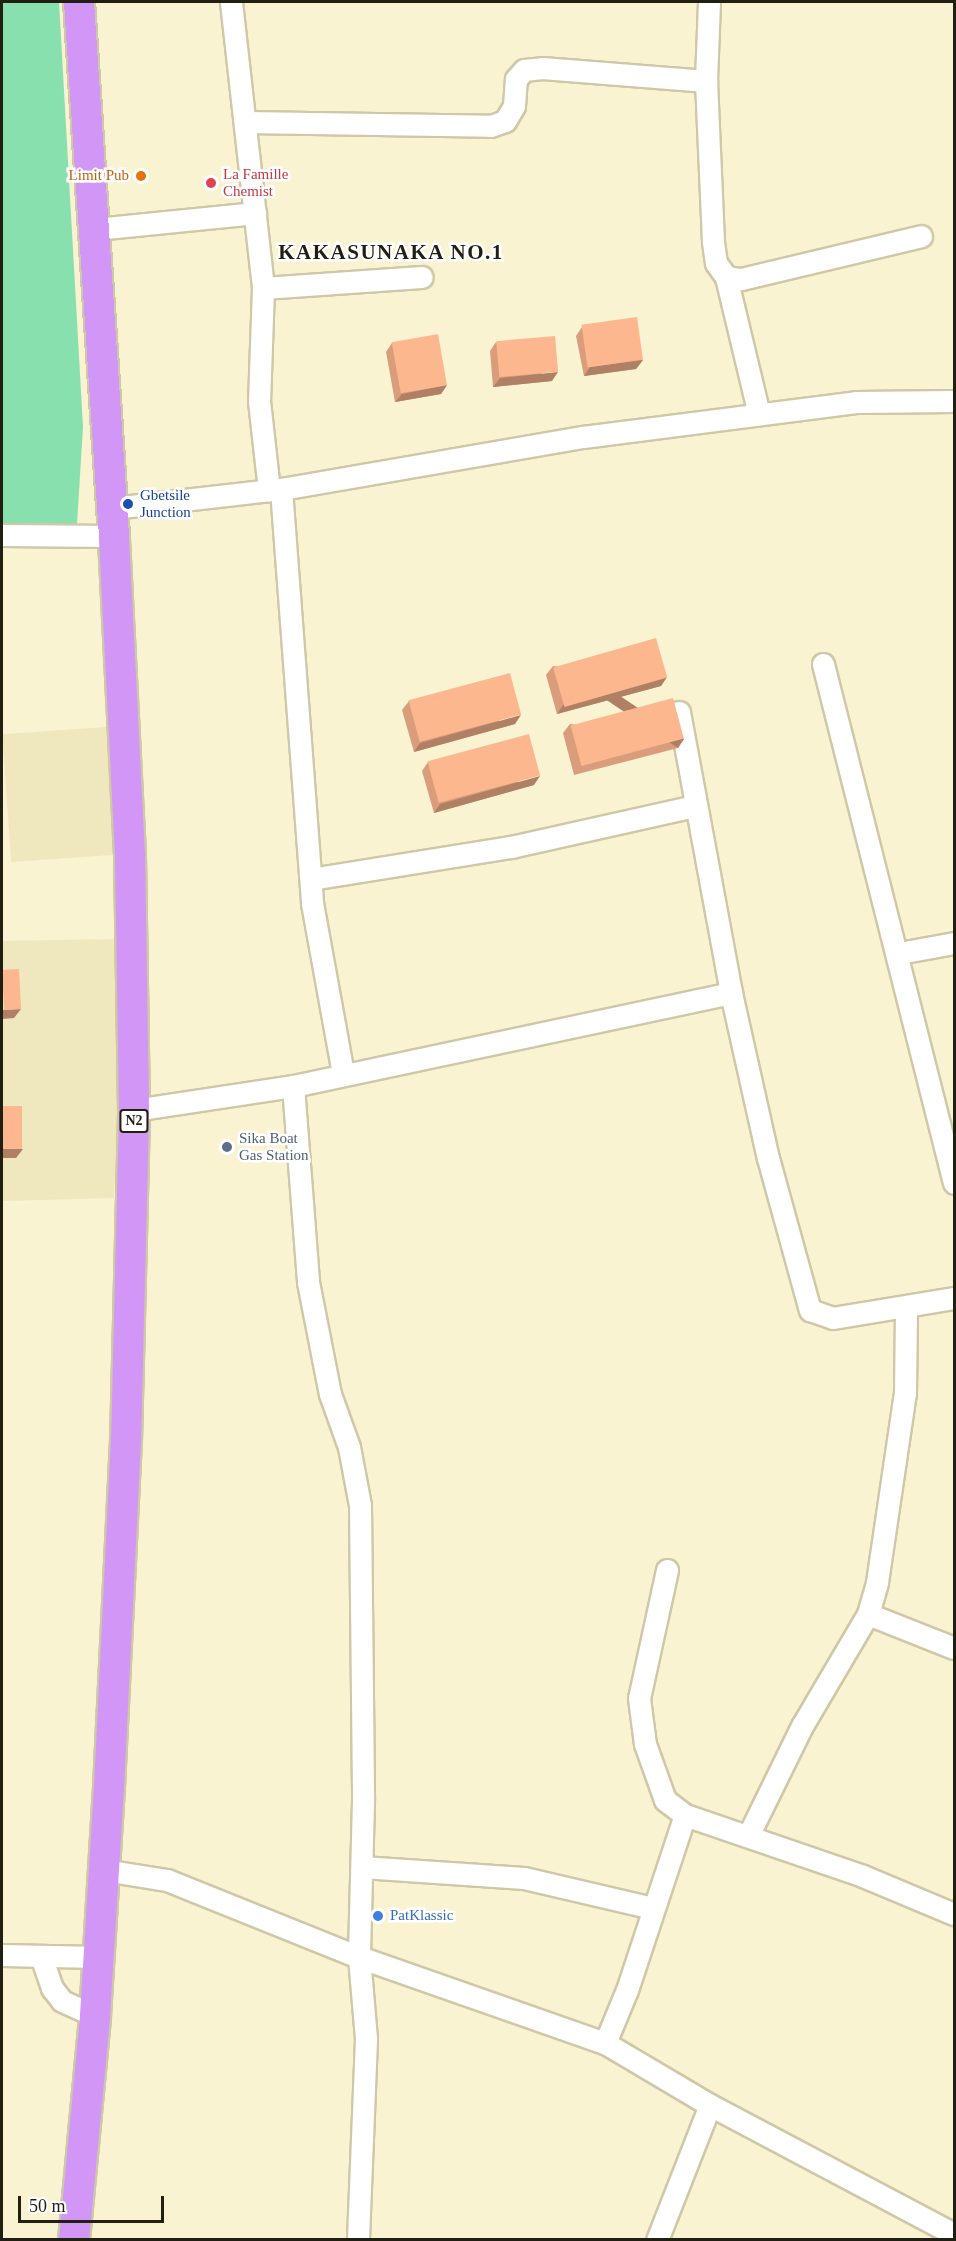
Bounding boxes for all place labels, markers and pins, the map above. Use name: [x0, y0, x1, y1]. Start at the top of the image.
place label: La Famille Chemist: [223, 165, 288, 200]
place label: Limit Pub: [69, 167, 129, 185]
marker: Limit Pub: [134, 169, 148, 183]
marker: La Famille Chemist: [204, 176, 218, 190]
place label: Gbetsile Junction: [140, 486, 191, 521]
marker: Gbetsile Junction: [121, 497, 135, 511]
place label: Sika Boat Gas Station: [239, 1129, 309, 1164]
marker: Sika Boat Gas Station: [220, 1140, 234, 1154]
place label: PatKlassic: [390, 1907, 453, 1925]
marker: PatKlassic: [371, 1909, 385, 1923]

